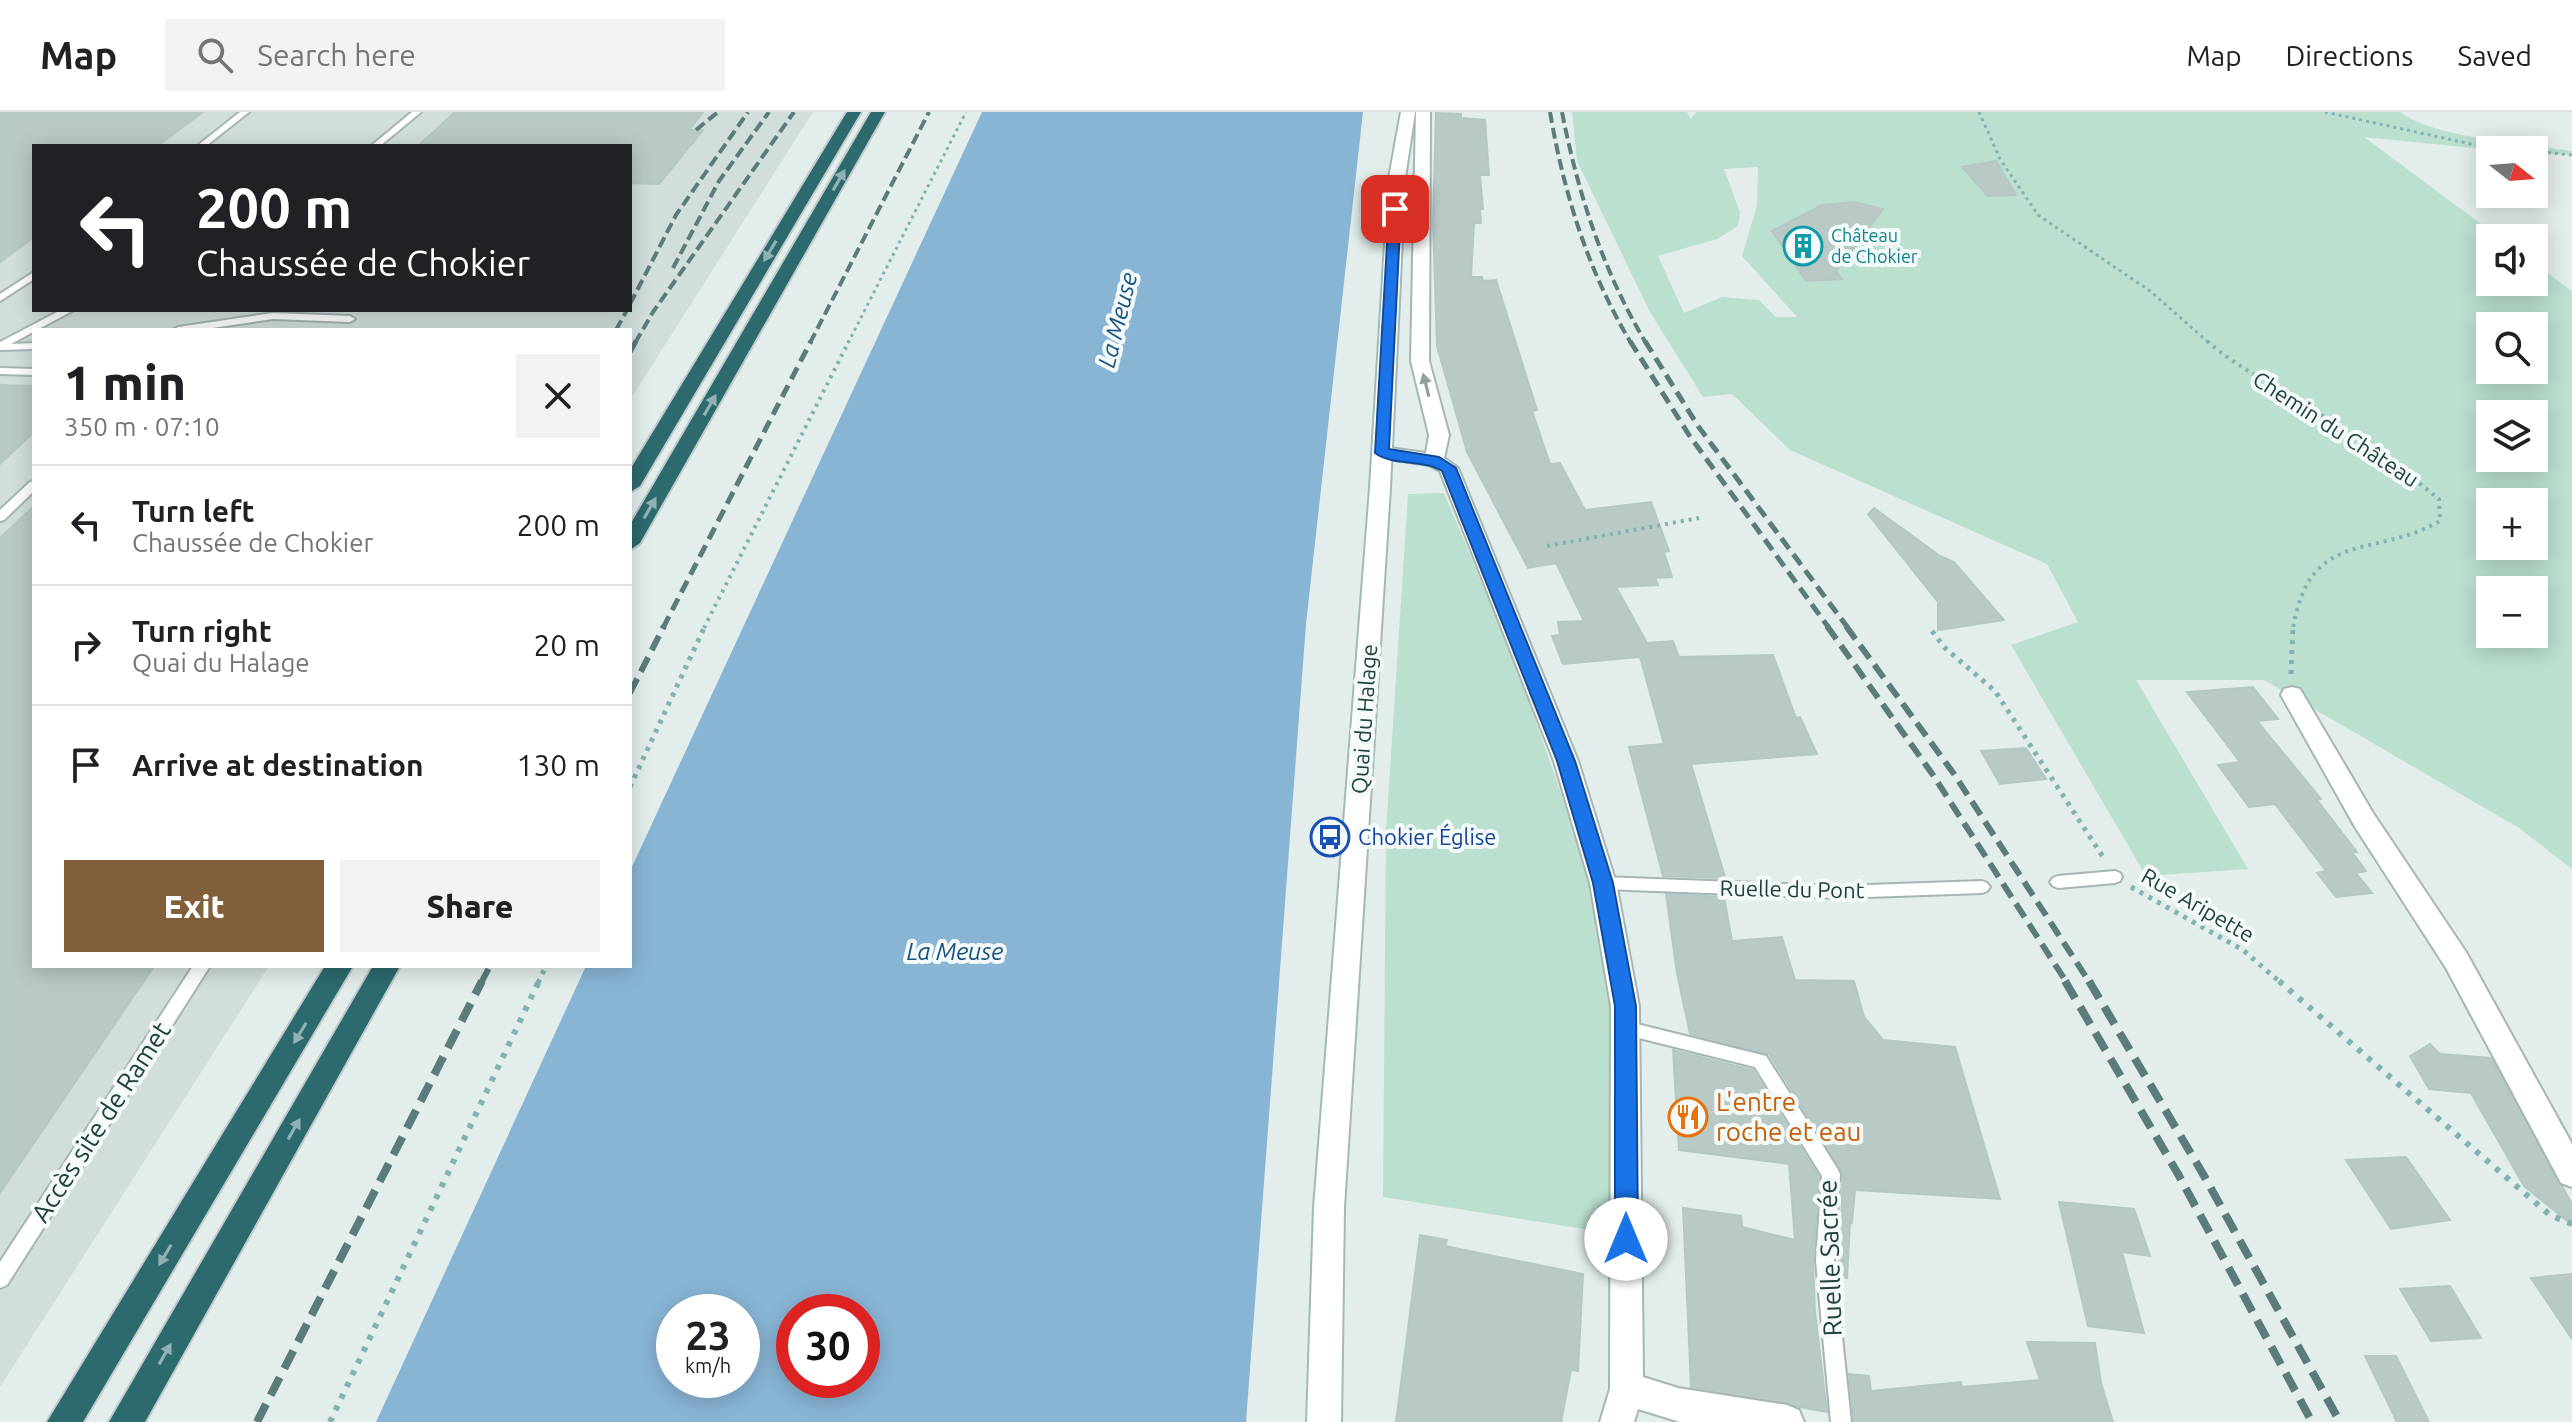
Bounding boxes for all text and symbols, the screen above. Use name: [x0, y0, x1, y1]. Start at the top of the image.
search box: [165, 19, 725, 91]
icon: search: [193, 33, 237, 77]
text: Map: [40, 34, 117, 76]
text: Search here: [257, 38, 416, 72]
text: Map: [2186, 40, 2242, 71]
text: Directions: [2286, 40, 2413, 71]
text: Saved: [2457, 40, 2532, 71]
north arrow: [2476, 136, 2548, 208]
map controls: [2476, 136, 2548, 648]
one-way arrow: [832, 169, 846, 191]
pin: [1361, 175, 1429, 243]
icon: left: [64, 176, 168, 280]
text: 200 m: [196, 176, 352, 239]
icon: arrive: [1373, 187, 1417, 231]
button: sound: [2476, 224, 2548, 296]
building icon: Château de Chokier: [1782, 225, 1824, 267]
place label: Château de Chokier: [1831, 225, 1918, 266]
one-way arrow: [763, 240, 777, 262]
text: Chaussée de Chokier: [196, 242, 530, 283]
water label: La Meuse: [1093, 270, 1142, 370]
button: search: [2476, 312, 2548, 384]
button: close: [516, 354, 600, 438]
text: 1 min: [64, 355, 186, 409]
street label: Chemin du Château: [2249, 366, 2424, 492]
one-way arrow: [1420, 372, 1432, 397]
one-way arrow: [703, 394, 717, 416]
button: layers: [2476, 400, 2548, 472]
text: 350 m · 07:10: [64, 412, 220, 441]
button: +: [2476, 488, 2548, 560]
text: Turn left: [132, 494, 254, 528]
one-way arrow: [643, 497, 657, 519]
icon: left: [64, 503, 108, 547]
text: 200 m: [516, 508, 600, 542]
text: Chaussée de Chokier: [132, 528, 373, 557]
button: −: [2476, 576, 2548, 648]
text: Turn right: [132, 614, 272, 648]
icon: right: [64, 623, 108, 667]
text: 20 m: [533, 628, 600, 662]
street label: Quai du Halage: [1346, 643, 1381, 795]
text: Quai du Halage: [132, 648, 310, 677]
icon: arrive: [64, 743, 108, 787]
text: Arrive at destination: [132, 748, 424, 782]
text: 130 m: [516, 748, 600, 782]
bus stop icon: Chokier Église: [1309, 816, 1351, 858]
place label: Chokier Église: [1358, 823, 1496, 849]
button: Exit: [64, 860, 324, 952]
button: Share: [340, 860, 600, 952]
street label: Rue Aripette: [2138, 862, 2259, 947]
street label: Ruelle du Pont: [1720, 875, 1865, 902]
water label: La Meuse: [907, 938, 1003, 965]
street label: Accès site de Ramet: [25, 1016, 176, 1227]
one-way arrow: [293, 1022, 307, 1044]
place label: L'entre roche et eau: [1716, 1087, 1861, 1146]
restaurant icon: L'entre roche et eau: [1667, 1096, 1709, 1138]
one-way arrow: [287, 1118, 301, 1140]
street label: Ruelle Sacrée: [1812, 1179, 1847, 1337]
position arrow: [1584, 1197, 1668, 1281]
one-way arrow: [158, 1244, 172, 1266]
speed limit sign: 30: [776, 1294, 880, 1398]
text: 23: [685, 1313, 731, 1358]
one-way arrow: [158, 1343, 172, 1366]
text: km/h: [685, 1354, 731, 1377]

